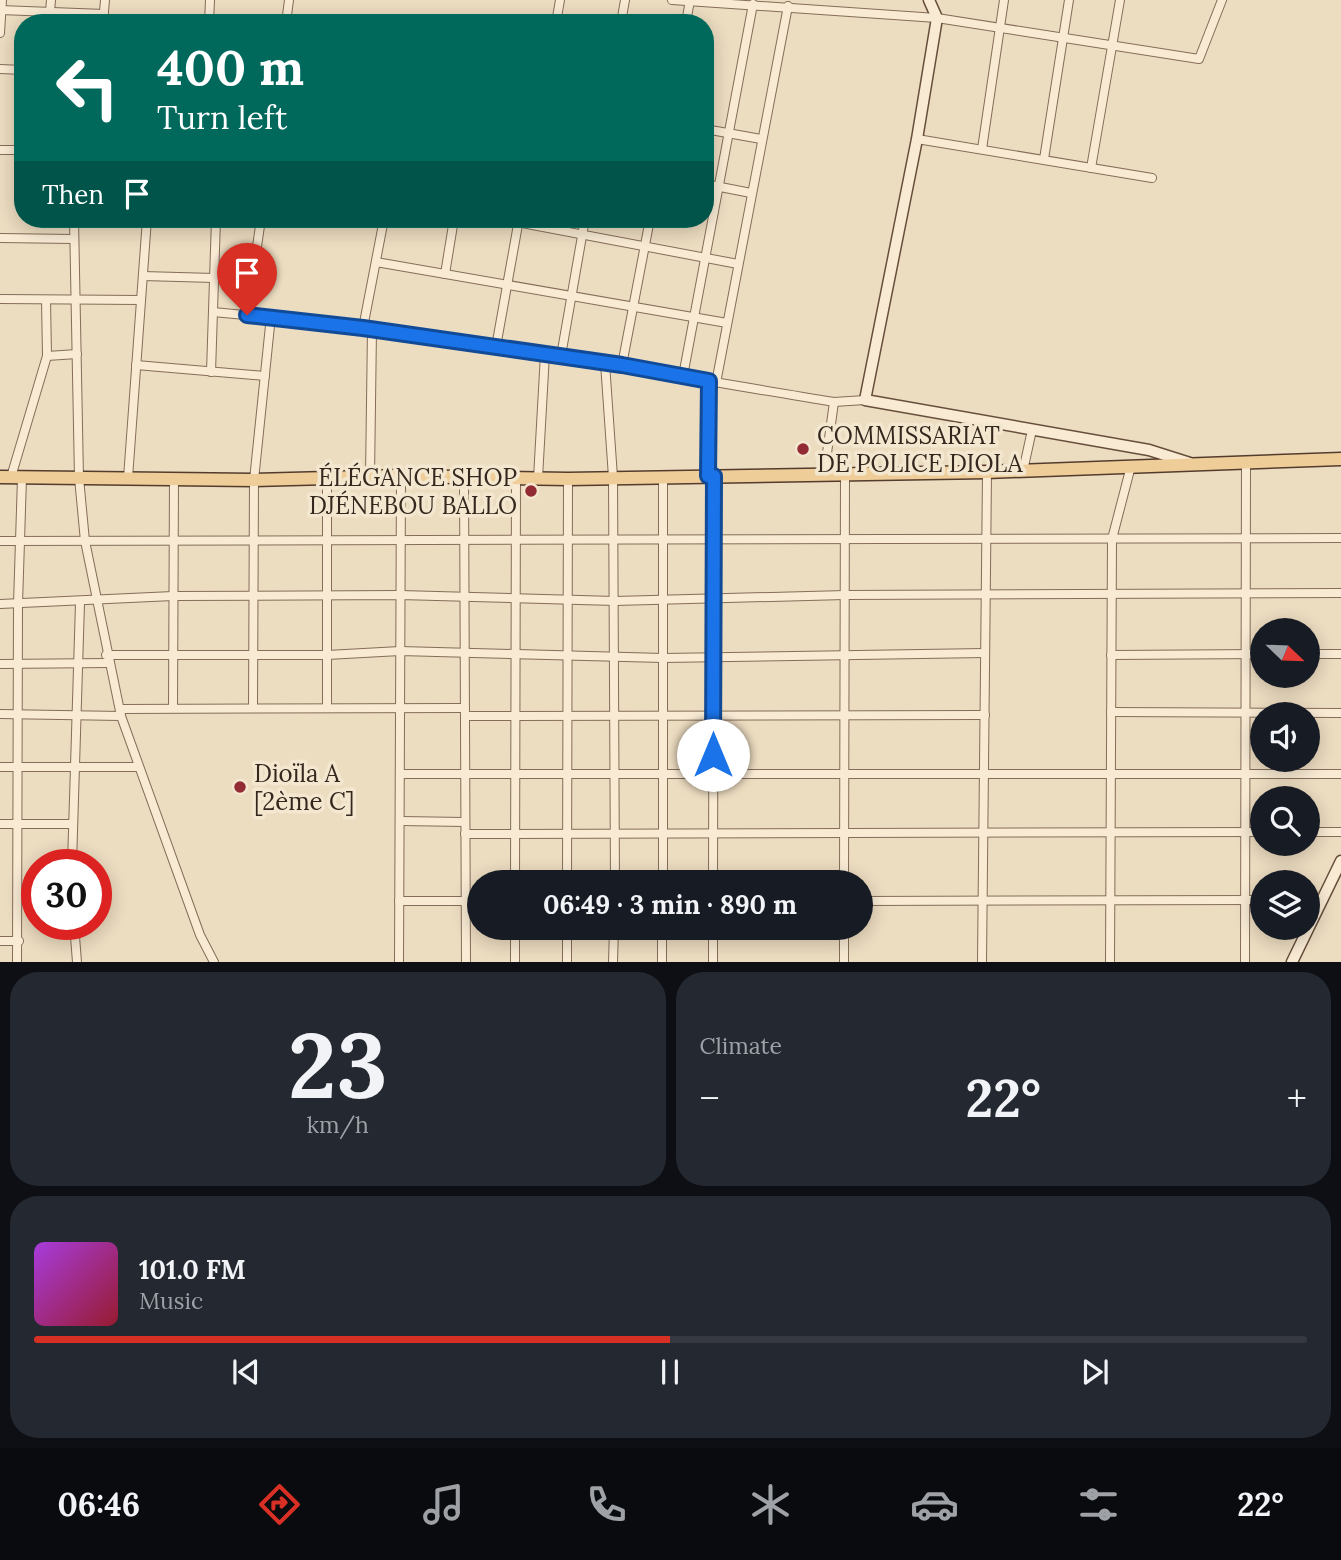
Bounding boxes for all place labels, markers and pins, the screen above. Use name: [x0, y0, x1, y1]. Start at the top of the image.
pin: [217, 243, 277, 315]
place label: COMMISSARIAT DE POLICE DIOLA: [817, 420, 1024, 479]
marker: COMMISSARIAT DE POLICE DIOLA: [795, 441, 811, 457]
place label: ÉLÉGANCE SHOP DJÉNEBOU BALLO: [309, 462, 517, 521]
marker: ÉLÉGANCE SHOP DJÉNEBOU BALLO: [523, 483, 539, 499]
place label: Dioïla A [2ème C]: [254, 758, 354, 817]
marker: Dioïla A [2ème C]: [232, 779, 248, 795]

